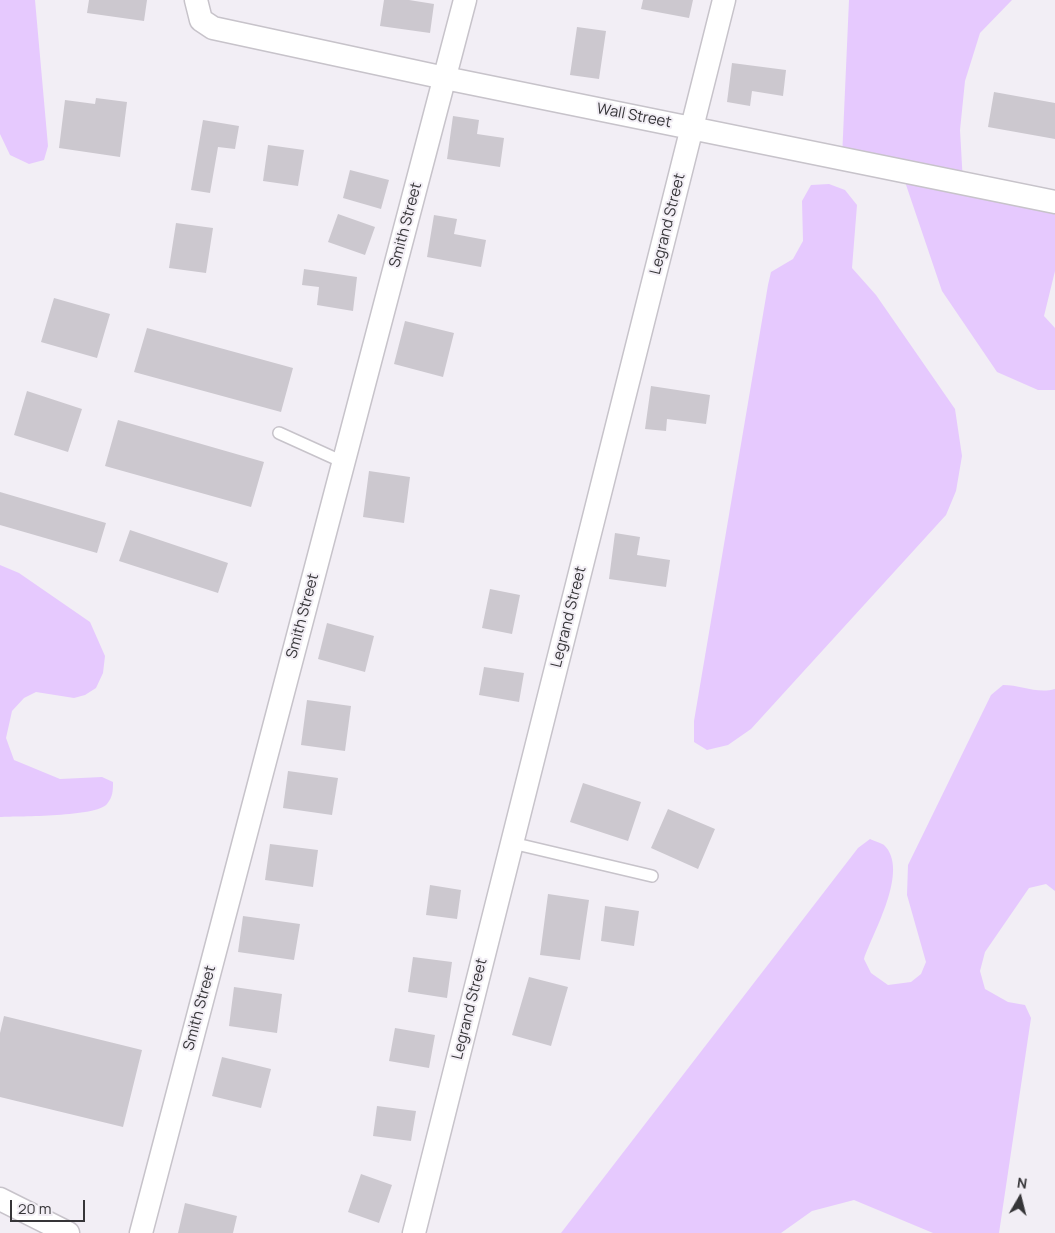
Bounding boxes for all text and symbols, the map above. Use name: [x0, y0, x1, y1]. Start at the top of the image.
street label: Wall Street: [595, 100, 673, 132]
street label: Legrand Street: [647, 172, 689, 276]
street label: Smith Street: [386, 180, 426, 270]
street label: Legrand Street: [548, 565, 590, 669]
street label: Smith Street: [283, 571, 323, 661]
street label: Legrand Street: [449, 957, 491, 1061]
street label: Smith Street: [180, 963, 220, 1053]
north arrow: [995, 1173, 1045, 1223]
text: N: [1016, 1173, 1028, 1193]
scale bar: [12, 1190, 88, 1222]
text: 20 m: [18, 1198, 51, 1219]

